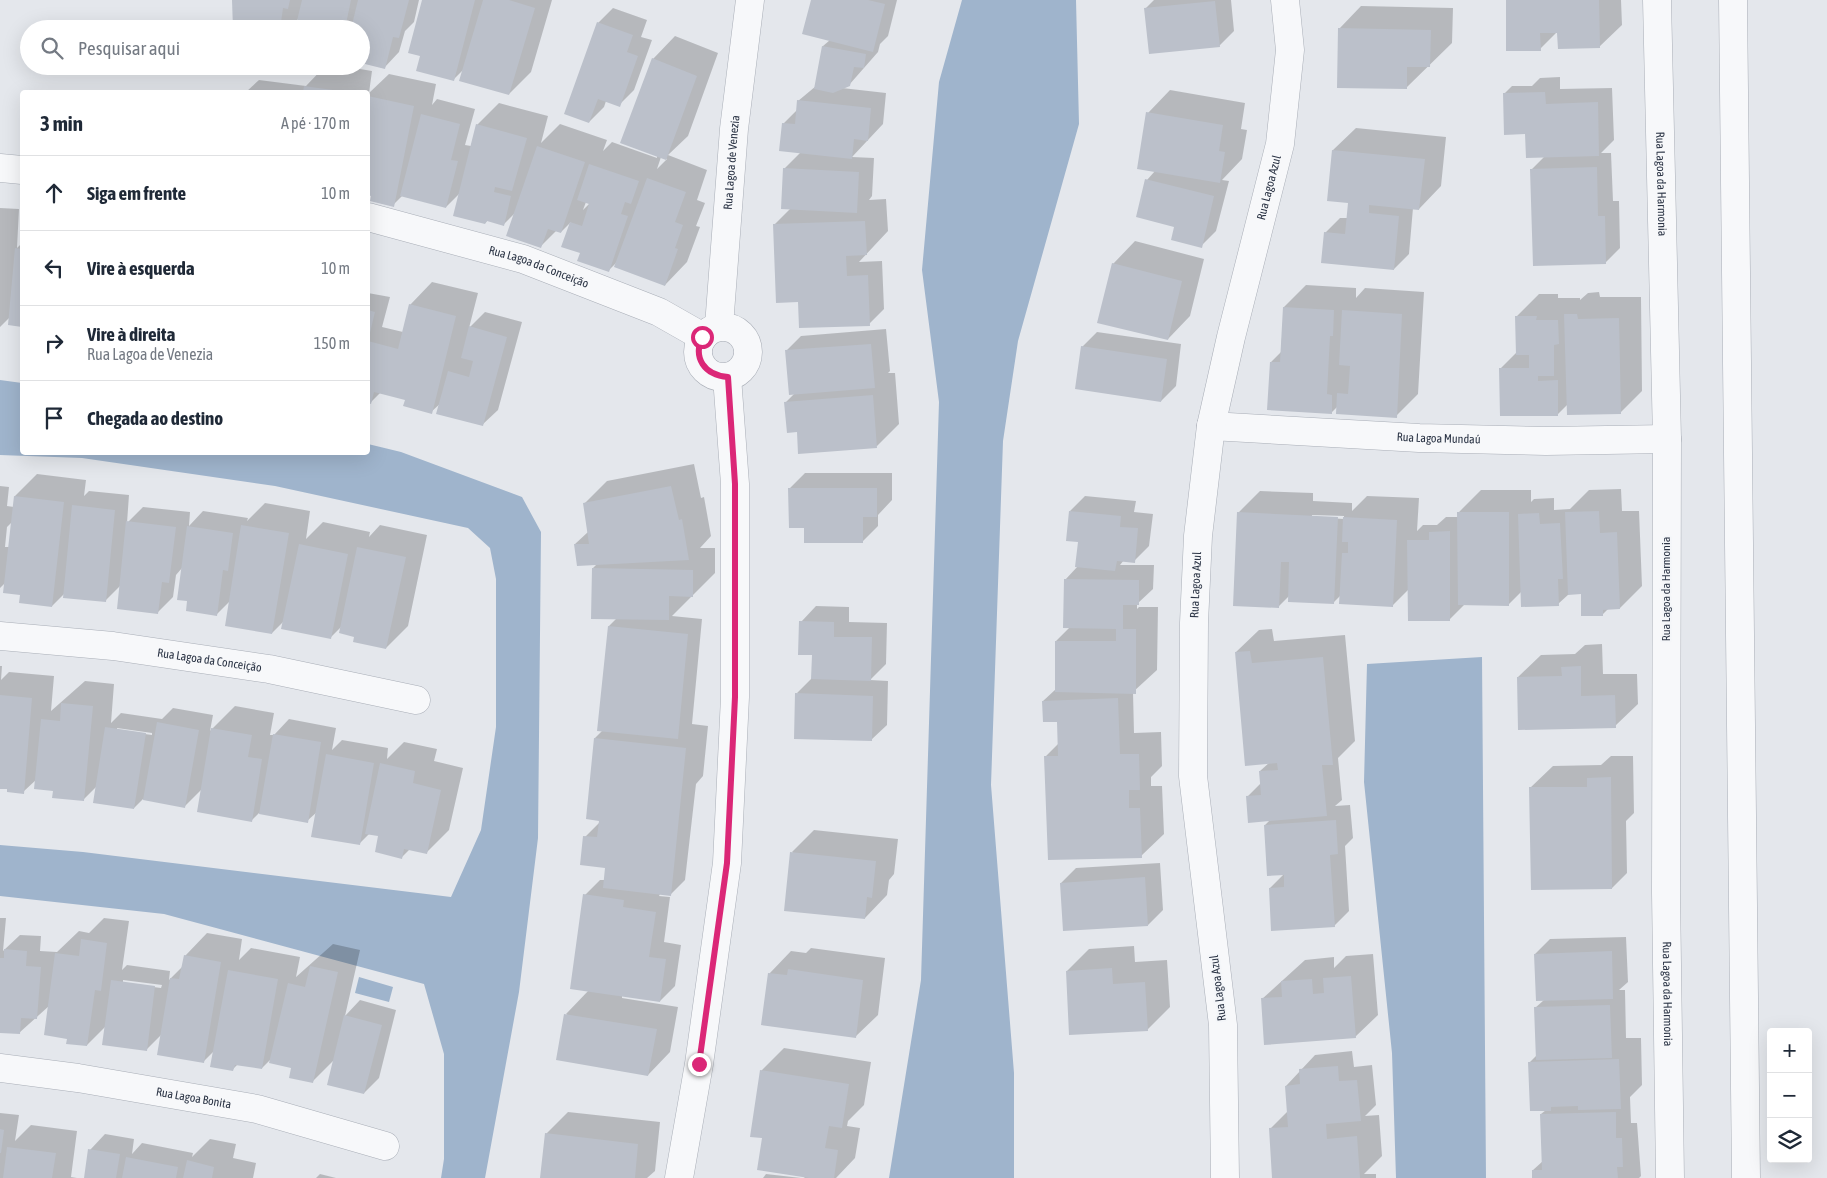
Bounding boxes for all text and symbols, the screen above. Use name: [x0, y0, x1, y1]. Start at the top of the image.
search box: [20, 20, 370, 75]
icon: search: [38, 34, 66, 62]
text: Pesquisar aqui: [78, 37, 180, 59]
text: 3 min: [40, 111, 83, 135]
text: A pé · 170 m: [281, 114, 350, 132]
street label: Rua Lagoa de Venezia: [721, 114, 743, 210]
street label: Rua Lagoa da Harmonia: [1653, 131, 1669, 236]
street label: Rua Lagoa Azul: [1254, 153, 1284, 221]
icon: ahead: [40, 179, 68, 207]
text: Siga em frente: [87, 182, 186, 204]
text: 10 m: [321, 184, 350, 202]
street label: Rua Lagoa da Conceição: [487, 243, 591, 291]
icon: left: [40, 254, 68, 282]
text: Vire à esquerda: [87, 257, 195, 279]
text: 10 m: [321, 259, 350, 277]
text: Vire à direita: [87, 323, 175, 345]
route start: [691, 326, 714, 349]
icon: right: [40, 329, 68, 357]
text: 150 m: [314, 334, 350, 352]
text: Rua Lagoa de Venezia: [87, 345, 213, 363]
icon: arrive: [40, 404, 68, 432]
text: Chegada ao destino: [87, 407, 223, 429]
street label: Rua Lagoa Mundaú: [1396, 430, 1481, 446]
street label: Rua Lagoa da Harmonia: [1659, 537, 1673, 641]
street label: Rua Lagoa Azul: [1187, 551, 1204, 618]
street label: Rua Lagoa da Conceição: [156, 646, 263, 675]
street label: Rua Lagoa da Harmonia: [1660, 941, 1675, 1046]
street label: Rua Lagoa Azul: [1207, 953, 1229, 1022]
map controls: [1767, 1028, 1812, 1163]
button: +: [1767, 1028, 1812, 1073]
route end: [688, 1053, 711, 1076]
button: −: [1767, 1073, 1812, 1118]
street label: Rua Lagoa Bonita: [155, 1085, 232, 1111]
button: layers: [1767, 1118, 1812, 1163]

